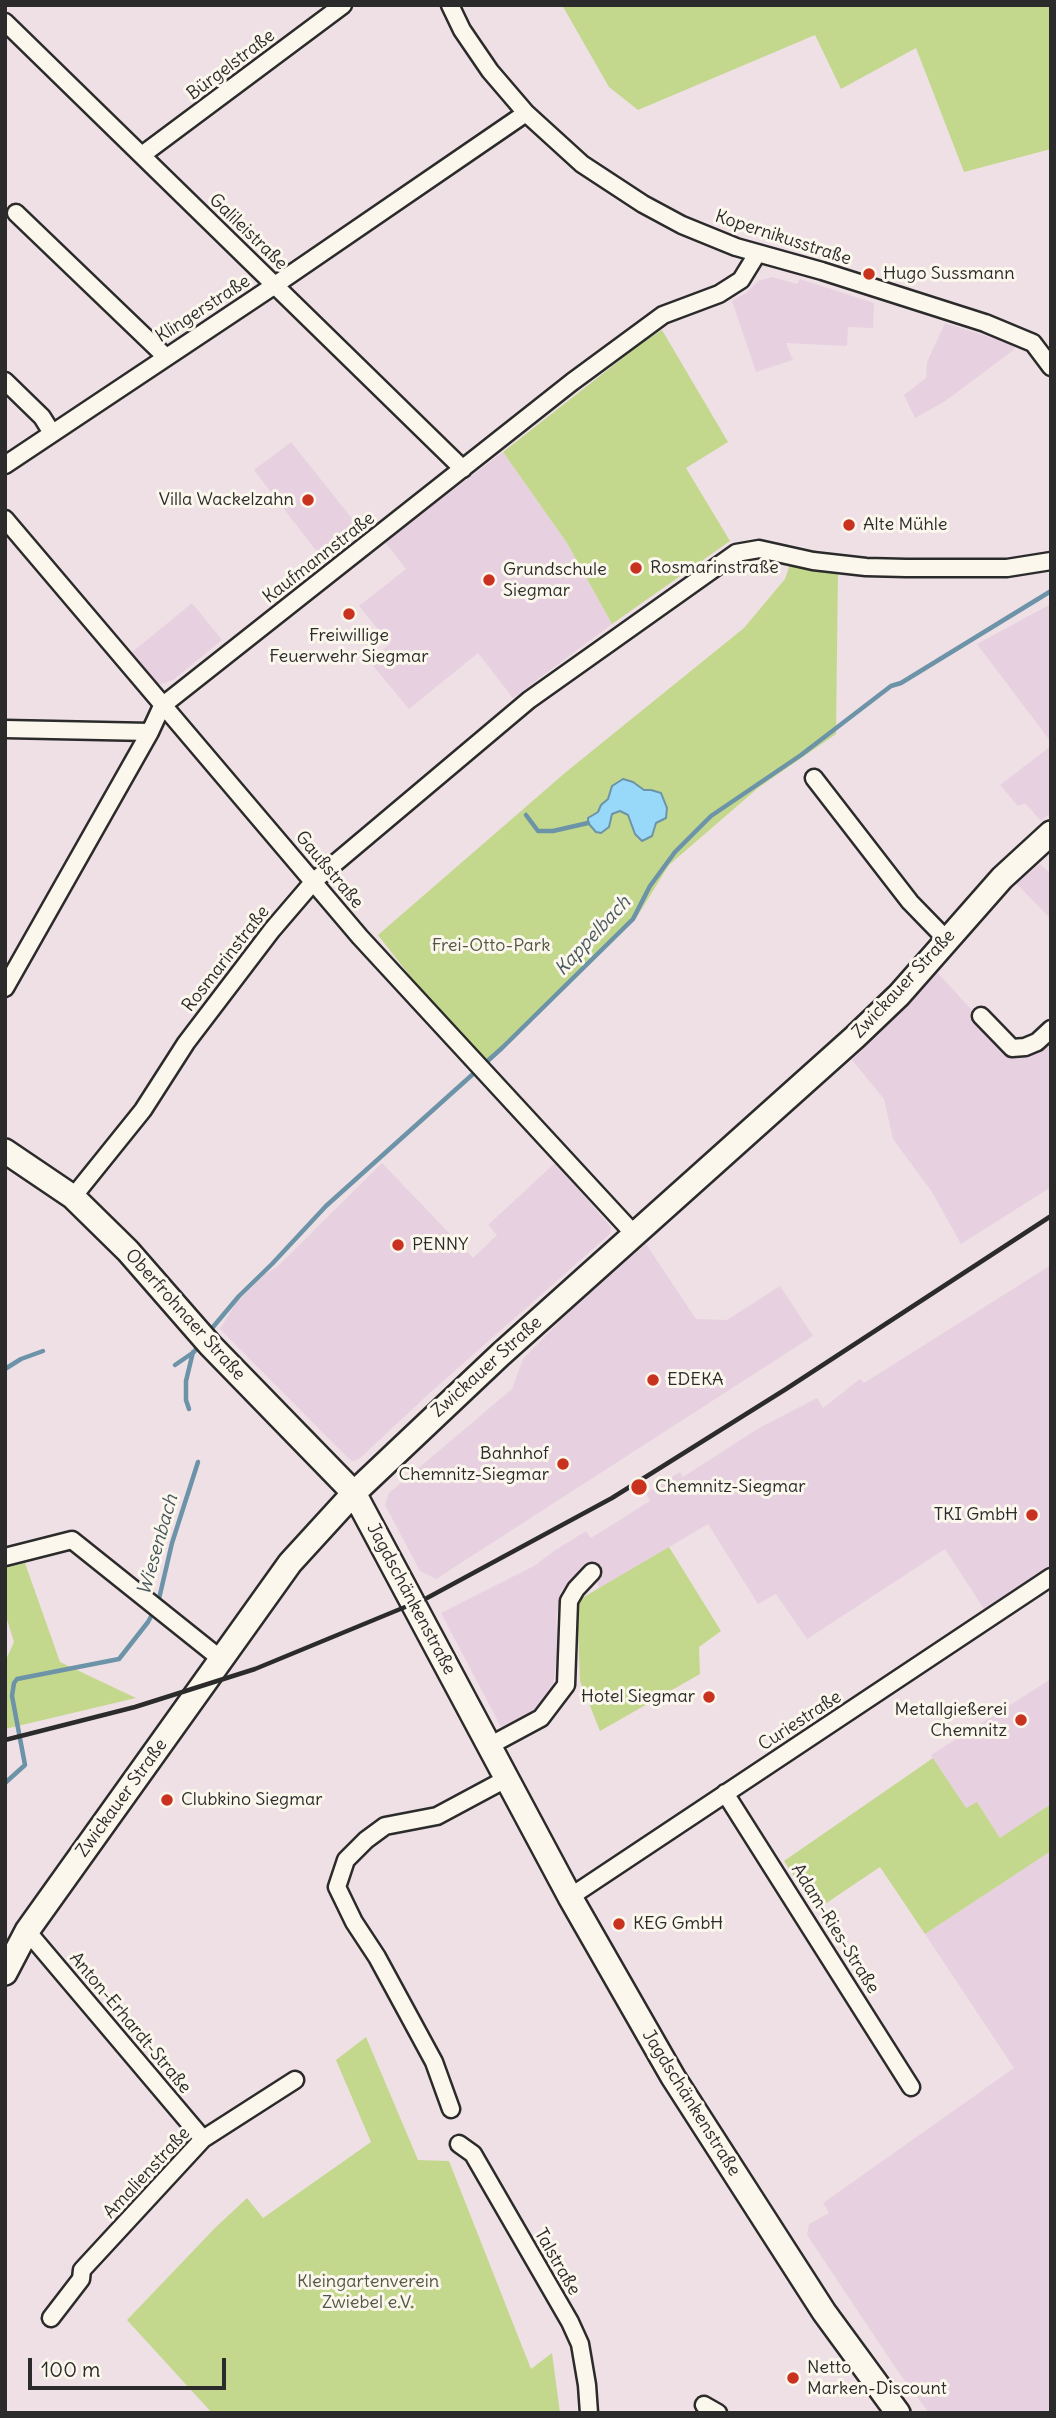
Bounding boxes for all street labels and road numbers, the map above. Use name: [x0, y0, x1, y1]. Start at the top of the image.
street label: Bürgelstraße: [183, 25, 279, 105]
street label: Galileistraße: [204, 189, 292, 275]
street label: Kopernikusstraße: [712, 206, 854, 270]
street label: Klingerstraße: [152, 271, 254, 347]
street label: Kaufmannstraße: [259, 508, 379, 608]
street label: Gaußstraße: [290, 827, 368, 913]
street label: Rosmarinstraße: [178, 902, 274, 1016]
street label: Zwickauer Straße: [848, 925, 960, 1043]
street label: Oberfrohnaer Straße: [120, 1245, 250, 1385]
street label: Zwickauer Straße: [428, 1312, 546, 1422]
street label: Jagdschänkenstraße: [362, 1519, 460, 1679]
street label: Curiestraße: [755, 1686, 845, 1756]
street label: Zwickauer Straße: [72, 1735, 172, 1861]
street label: Adam-Ries-Straße: [786, 1860, 884, 1998]
street label: Anton-Erhardt-Straße: [65, 1948, 195, 2098]
street label: Jagdschänkenstraße: [637, 2026, 745, 2180]
street label: Amalienstraße: [99, 2123, 195, 2223]
street label: Talstraße: [529, 2225, 585, 2299]

